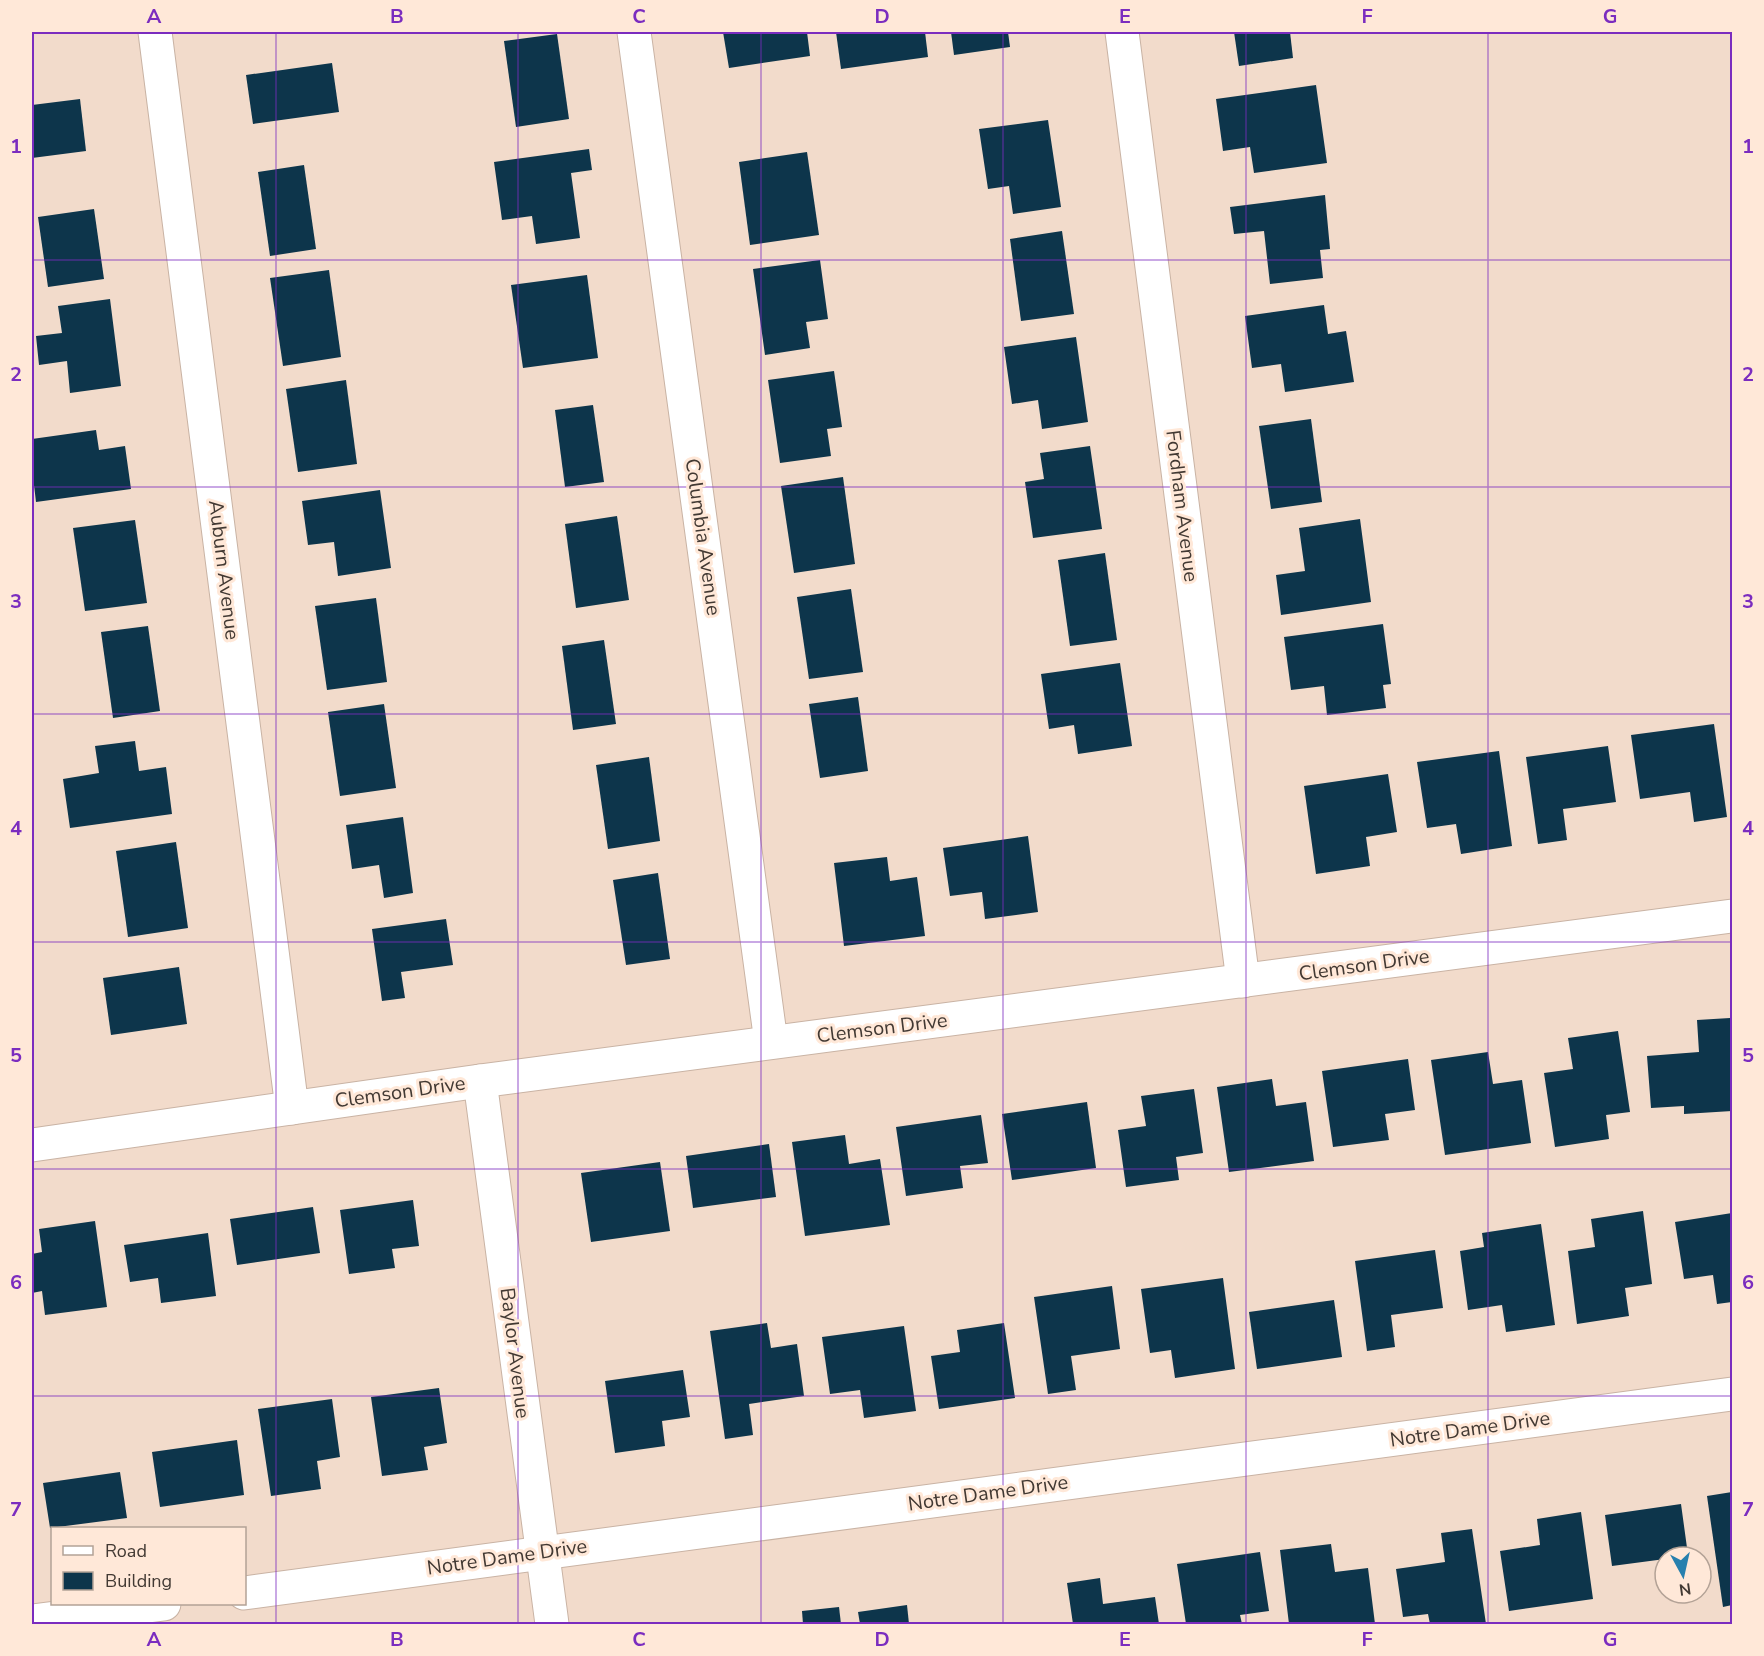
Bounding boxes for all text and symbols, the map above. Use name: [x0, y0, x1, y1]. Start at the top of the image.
text: A: [147, 3, 162, 30]
text: B: [390, 3, 404, 30]
text: C: [632, 3, 646, 30]
text: D: [874, 3, 890, 30]
text: E: [1119, 3, 1131, 30]
text: F: [1361, 3, 1373, 30]
text: G: [1603, 3, 1617, 30]
text: 1: [10, 133, 22, 160]
text: 1: [1742, 133, 1754, 160]
text: 2: [10, 361, 22, 388]
text: 2: [1742, 361, 1754, 388]
street label: Fordham Avenue: [1159, 429, 1205, 583]
street label: Columbia Avenue: [679, 457, 727, 617]
street label: Auburn Avenue: [202, 499, 246, 641]
text: 3: [10, 588, 22, 615]
text: 3: [1742, 588, 1754, 615]
text: 4: [10, 815, 22, 842]
text: 4: [1742, 815, 1754, 842]
street label: Clemson Drive: [1297, 942, 1431, 988]
street label: Clemson Drive: [815, 1007, 949, 1049]
text: 5: [10, 1042, 22, 1069]
text: 5: [1742, 1042, 1754, 1069]
street label: Clemson Drive: [333, 1069, 467, 1115]
text: 6: [10, 1269, 22, 1296]
text: 6: [1742, 1269, 1754, 1296]
street label: Baylor Avenue: [494, 1286, 536, 1420]
street label: Notre Dame Drive: [1388, 1404, 1552, 1454]
street label: Notre Dame Drive: [906, 1468, 1070, 1518]
text: 7: [10, 1496, 22, 1523]
text: 7: [1742, 1496, 1754, 1523]
legend: [51, 1527, 246, 1605]
street label: Notre Dame Drive: [425, 1532, 589, 1582]
text: Road: [105, 1539, 147, 1563]
north arrow: [1653, 1545, 1713, 1605]
text: Building: [105, 1569, 172, 1593]
text: N: [1677, 1577, 1692, 1601]
text: A: [147, 1626, 162, 1653]
text: B: [390, 1626, 404, 1653]
text: C: [632, 1626, 646, 1653]
text: D: [874, 1626, 890, 1653]
text: E: [1119, 1626, 1131, 1653]
text: F: [1361, 1626, 1373, 1653]
text: G: [1603, 1626, 1617, 1653]

